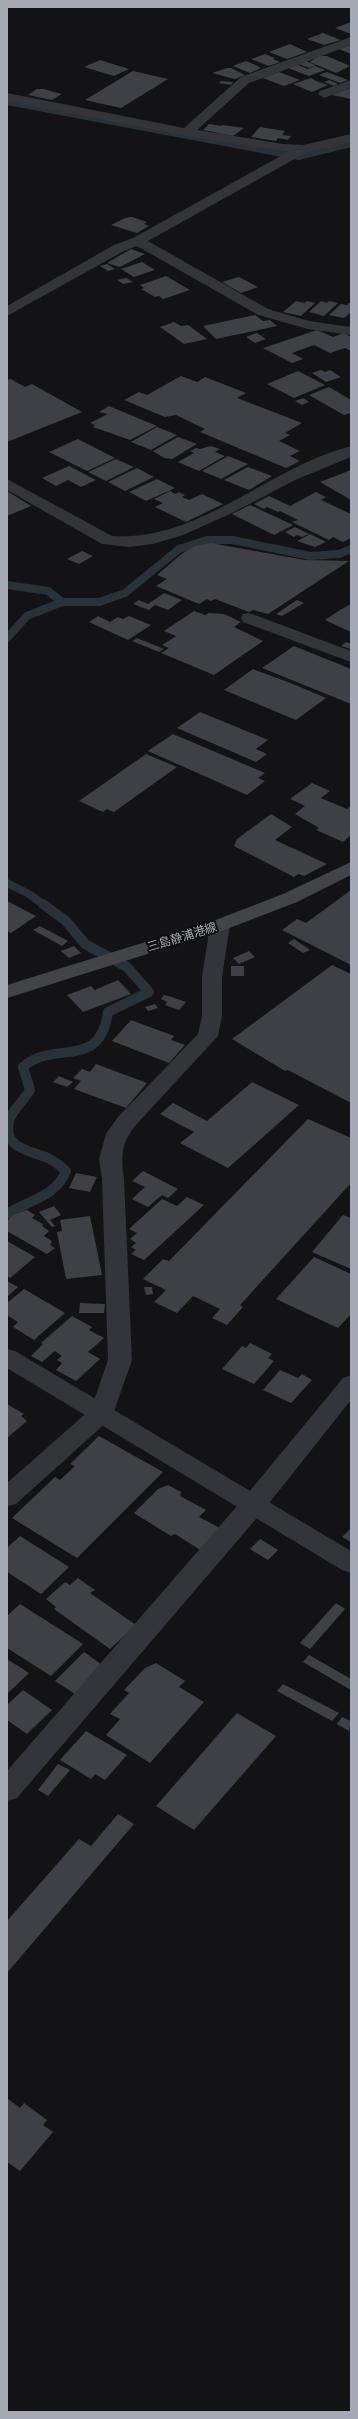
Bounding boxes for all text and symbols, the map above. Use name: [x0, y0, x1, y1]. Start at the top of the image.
street label: 三島静浦港線: [146, 920, 218, 954]

